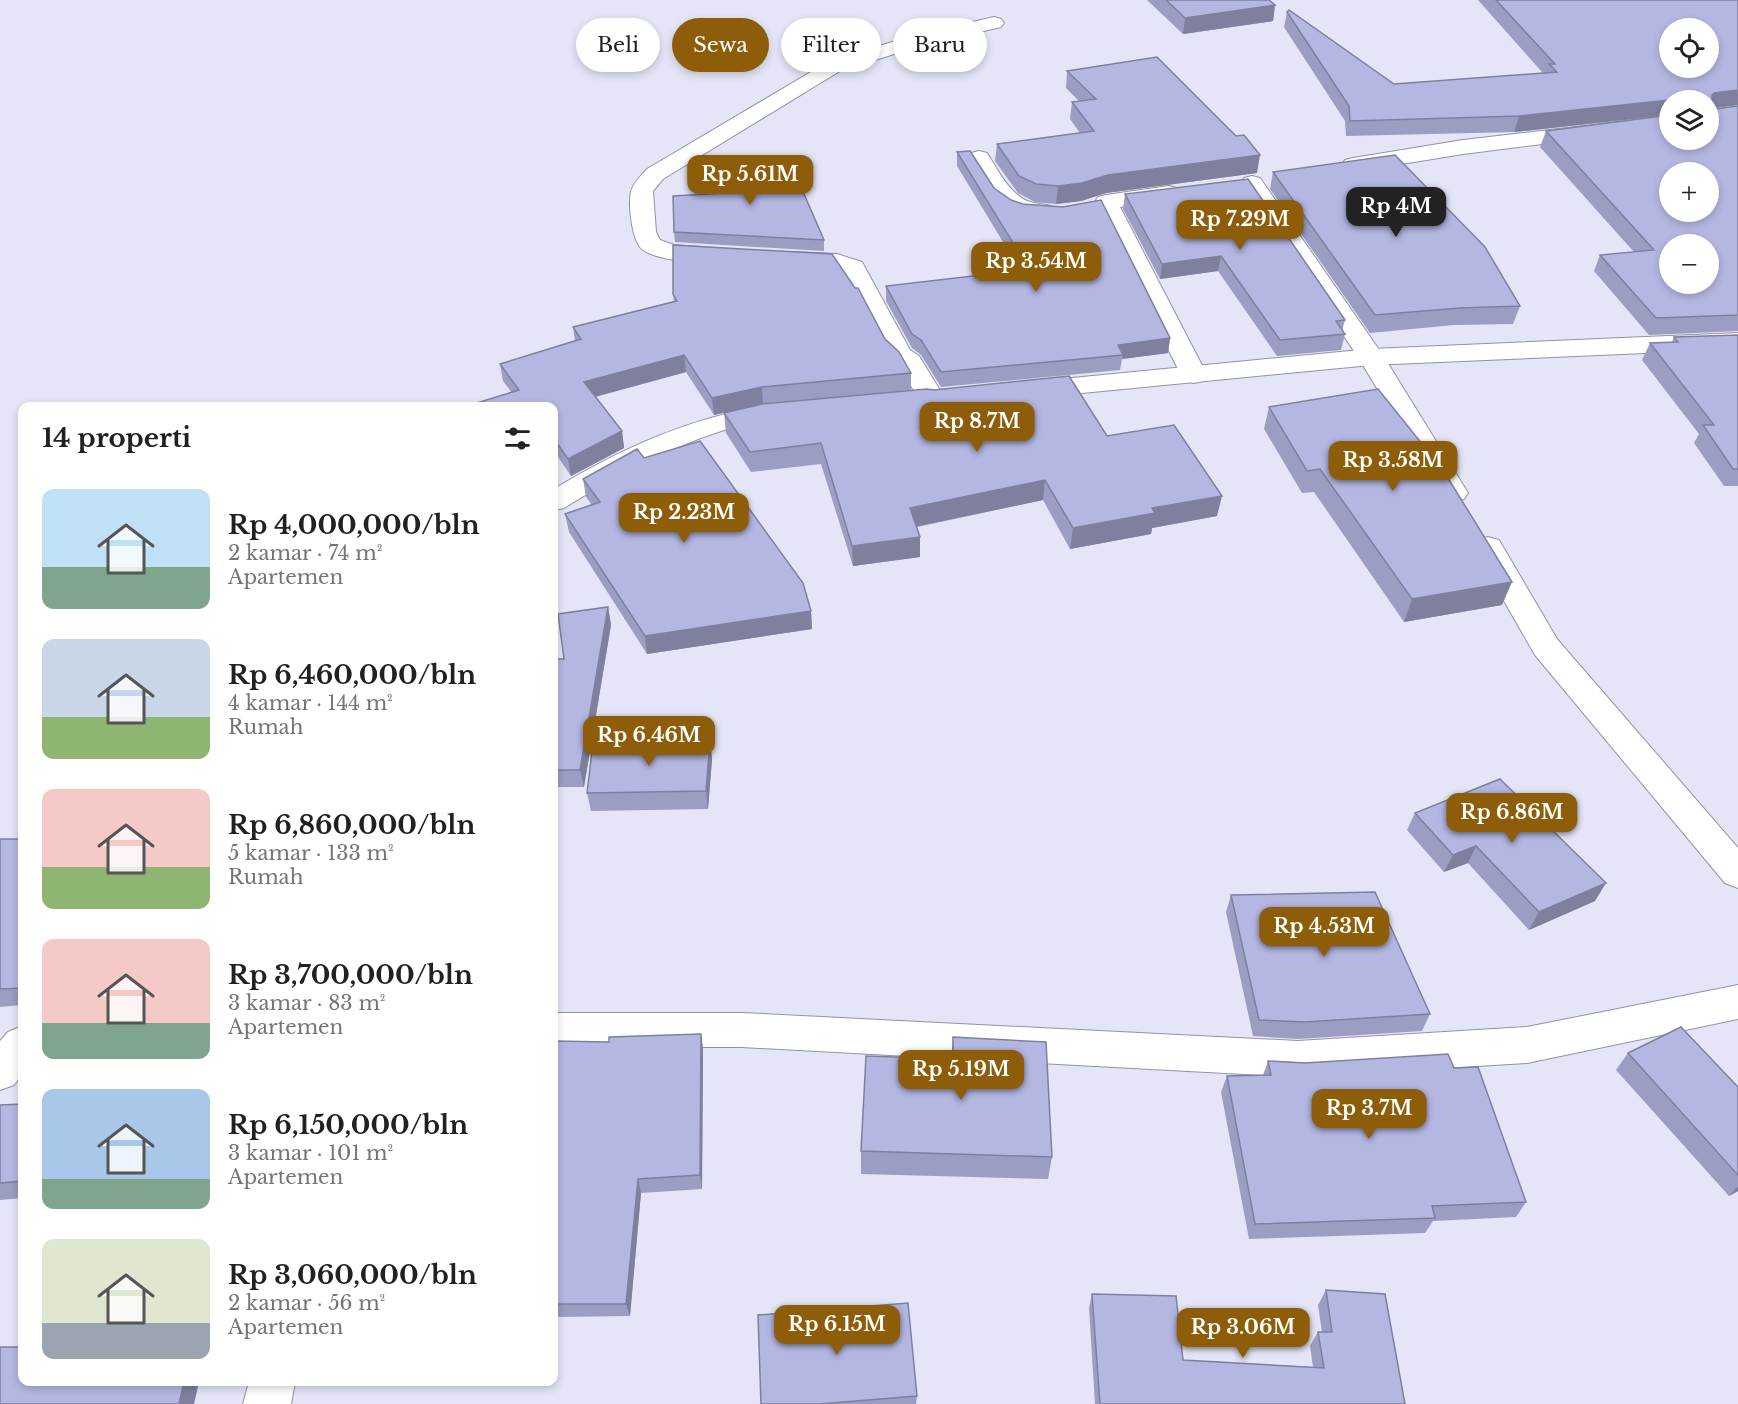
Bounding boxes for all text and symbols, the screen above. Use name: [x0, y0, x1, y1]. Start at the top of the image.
chip: Beli: [576, 18, 660, 72]
chip: Sewa: [672, 18, 769, 72]
chip: Filter: [781, 18, 881, 72]
chip: Baru: [893, 18, 987, 72]
map controls: [1659, 18, 1719, 294]
button: locate: [1659, 18, 1719, 78]
button: layers: [1659, 90, 1719, 150]
pin: Rp 5.61M: [688, 155, 812, 206]
text: Rp 5.61M: [701, 162, 799, 186]
button: +: [1659, 162, 1719, 222]
pin: Rp 4M: [1354, 187, 1438, 238]
text: Rp 4M: [1360, 194, 1432, 218]
pin: Rp 7.29M: [1178, 200, 1302, 251]
text: Rp 7.29M: [1190, 207, 1290, 231]
button: −: [1659, 234, 1719, 294]
pin: Rp 3.54M: [974, 242, 1098, 293]
text: Rp 3.54M: [985, 249, 1087, 273]
pin: Rp 8.7M: [922, 402, 1032, 453]
text: Rp 8.7M: [934, 409, 1020, 433]
text: 14 properti: [42, 422, 191, 454]
icon: filters: [501, 422, 534, 455]
pin: Rp 3.58M: [1331, 441, 1455, 492]
text: Rp 3.58M: [1343, 448, 1444, 472]
pin: Rp 2.23M: [622, 493, 746, 544]
text: Rp 2.23M: [633, 500, 735, 524]
text: Rp 4,000,000/bln: [228, 509, 480, 541]
icon: home: [90, 513, 162, 585]
text: 2 kamar · 74 m²: [228, 541, 382, 565]
text: Apartemen: [228, 565, 343, 589]
text: Rp 6,460,000/bln: [228, 659, 476, 691]
icon: home: [90, 663, 162, 735]
text: 4 kamar · 144 m²: [228, 691, 393, 715]
text: Rumah: [228, 715, 303, 739]
pin: Rp 6.46M: [587, 716, 711, 767]
text: Rp 6.46M: [597, 723, 701, 747]
pin: Rp 6.86M: [1450, 793, 1574, 844]
text: Rp 6.86M: [1460, 800, 1564, 824]
text: Rp 6,860,000/bln: [228, 809, 475, 841]
icon: home: [90, 813, 162, 885]
text: 5 kamar · 133 m²: [228, 841, 394, 865]
text: Rumah: [228, 865, 303, 889]
pin: Rp 4.53M: [1262, 907, 1386, 958]
text: Rp 4.53M: [1273, 914, 1375, 938]
text: Rp 3,700,000/bln: [228, 959, 473, 991]
icon: home: [90, 963, 162, 1035]
text: 3 kamar · 83 m²: [228, 991, 386, 1015]
text: Apartemen: [228, 1015, 343, 1039]
pin: Rp 5.19M: [899, 1050, 1023, 1101]
text: Rp 5.19M: [912, 1057, 1010, 1081]
pin: Rp 3.7M: [1314, 1089, 1424, 1140]
text: Rp 3.7M: [1326, 1096, 1412, 1120]
text: Rp 6,150,000/bln: [228, 1109, 468, 1141]
icon: home: [90, 1113, 162, 1185]
text: 3 kamar · 101 m²: [228, 1141, 393, 1165]
text: Apartemen: [228, 1165, 343, 1189]
text: Rp 3,060,000/bln: [228, 1259, 477, 1291]
icon: home: [90, 1263, 162, 1335]
text: 2 kamar · 56 m²: [228, 1291, 385, 1315]
pin: Rp 6.15M: [775, 1305, 899, 1356]
pin: Rp 3.06M: [1181, 1308, 1305, 1359]
text: Rp 6.15M: [788, 1312, 886, 1336]
text: Apartemen: [228, 1315, 343, 1339]
text: Rp 3.06M: [1191, 1315, 1295, 1339]

